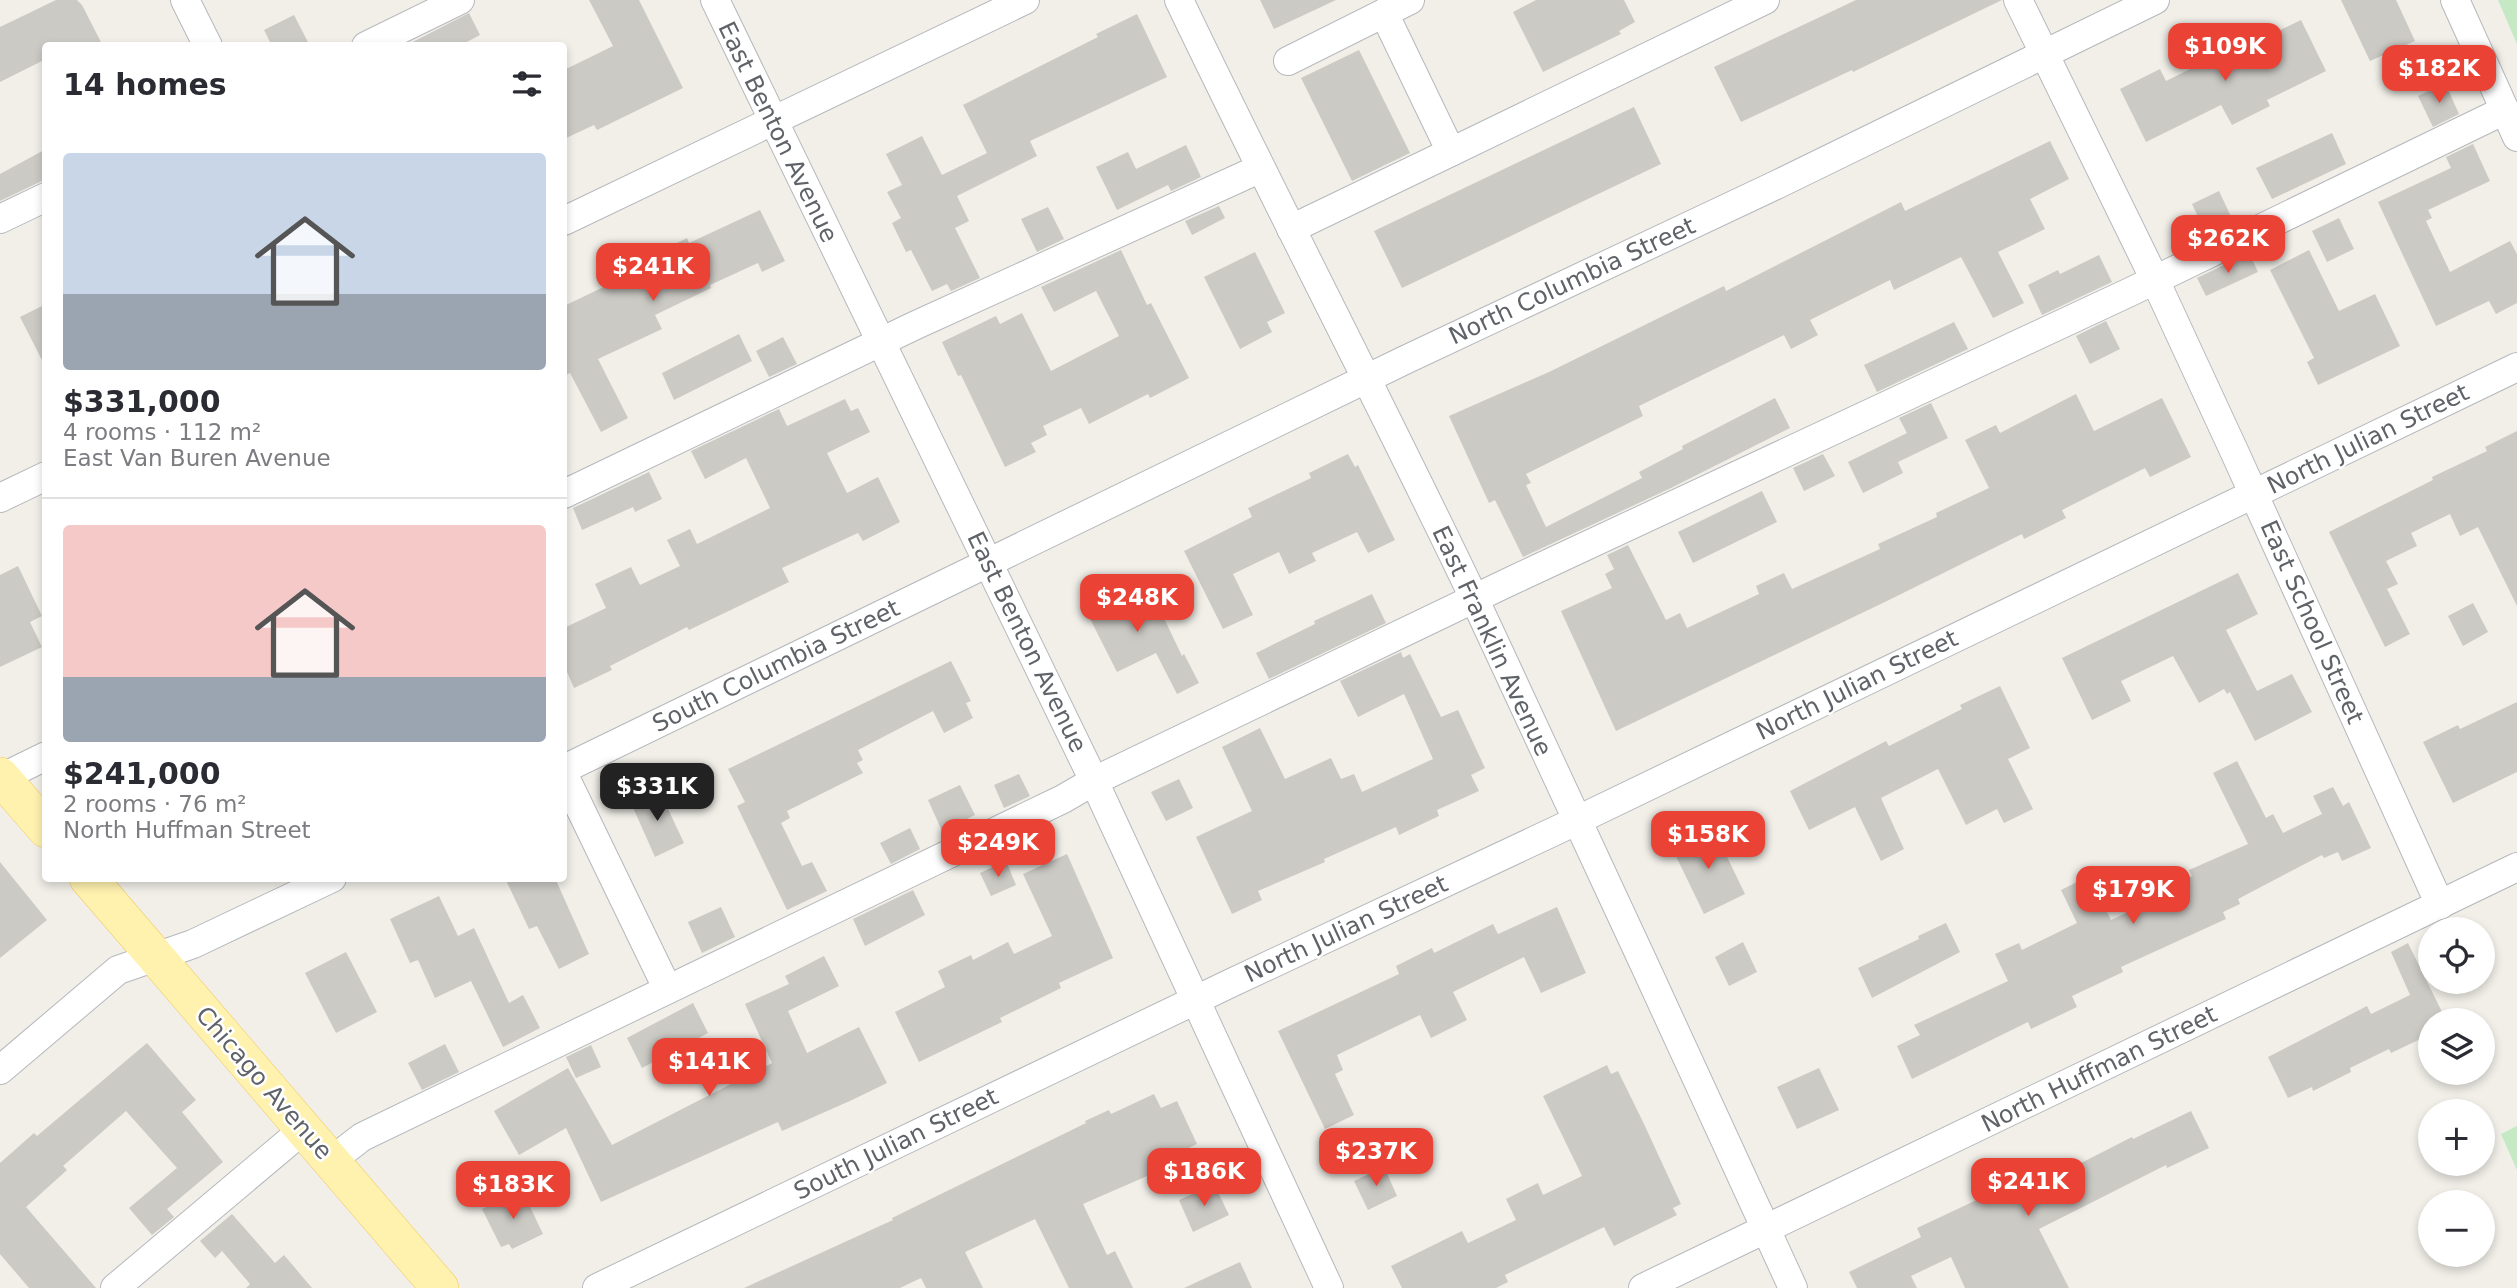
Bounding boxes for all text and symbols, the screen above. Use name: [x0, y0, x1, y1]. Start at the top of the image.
street label: East Benton Avenue: [712, 17, 844, 247]
pin: $109K: [2176, 24, 2274, 83]
text: $109K: [2184, 33, 2266, 59]
pin: $182K: [2390, 46, 2488, 105]
text: $182K: [2398, 55, 2480, 81]
icon: filters: [508, 65, 546, 103]
text: 14 homes: [63, 67, 227, 102]
icon: home: [242, 198, 368, 324]
street label: North Columbia Street: [1444, 212, 1700, 350]
pin: $262K: [2179, 216, 2277, 275]
text: $262K: [2187, 225, 2269, 251]
pin: $241K: [604, 244, 702, 303]
text: $241K: [612, 253, 694, 279]
street label: North Julian Street: [2263, 378, 2473, 500]
text: $331,000: [63, 384, 221, 419]
text: 4 rooms · 112 m²: [63, 419, 261, 445]
text: East Van Buren Avenue: [63, 445, 331, 471]
street label: East School Street: [2255, 516, 2369, 728]
street label: East Franklin Avenue: [1426, 522, 1558, 760]
street label: East Benton Avenue: [961, 527, 1093, 757]
icon: home: [242, 570, 368, 696]
pin: $248K: [1088, 574, 1186, 634]
text: $248K: [1096, 584, 1178, 610]
street label: South Columbia Street: [648, 594, 904, 738]
street label: North Julian Street: [1752, 624, 1962, 746]
text: $241,000: [63, 756, 221, 791]
pin: $331K: [608, 764, 706, 823]
text: $331K: [616, 773, 698, 799]
text: 2 rooms · 76 m²: [63, 791, 247, 817]
pin: $158K: [1659, 812, 1757, 871]
text: North Huffman Street: [63, 817, 311, 843]
pin: $249K: [949, 820, 1047, 879]
text: $158K: [1667, 821, 1749, 847]
text: $249K: [957, 829, 1039, 855]
pin: $179K: [2084, 866, 2182, 926]
street label: North Julian Street: [1240, 870, 1452, 988]
text: $179K: [2092, 876, 2174, 902]
map controls: [2418, 917, 2495, 1267]
button: locate: [2418, 917, 2495, 994]
street label: North Huffman Street: [1977, 1000, 2221, 1138]
street label: Chicago Avenue: [190, 1001, 338, 1165]
button: layers: [2418, 1008, 2495, 1085]
pin: $141K: [660, 1038, 758, 1098]
text: $141K: [668, 1048, 750, 1074]
street label: South Julian Street: [789, 1082, 1003, 1206]
button: +: [2418, 1099, 2495, 1176]
pin: $237K: [1327, 1128, 1425, 1188]
text: $237K: [1335, 1138, 1417, 1164]
pin: $186K: [1155, 1148, 1253, 1208]
text: $186K: [1163, 1158, 1245, 1184]
pin: $241K: [1979, 1158, 2077, 1218]
pin: $183K: [464, 1162, 562, 1221]
text: $241K: [1987, 1168, 2069, 1194]
text: $183K: [472, 1171, 554, 1197]
button: −: [2418, 1190, 2495, 1267]

